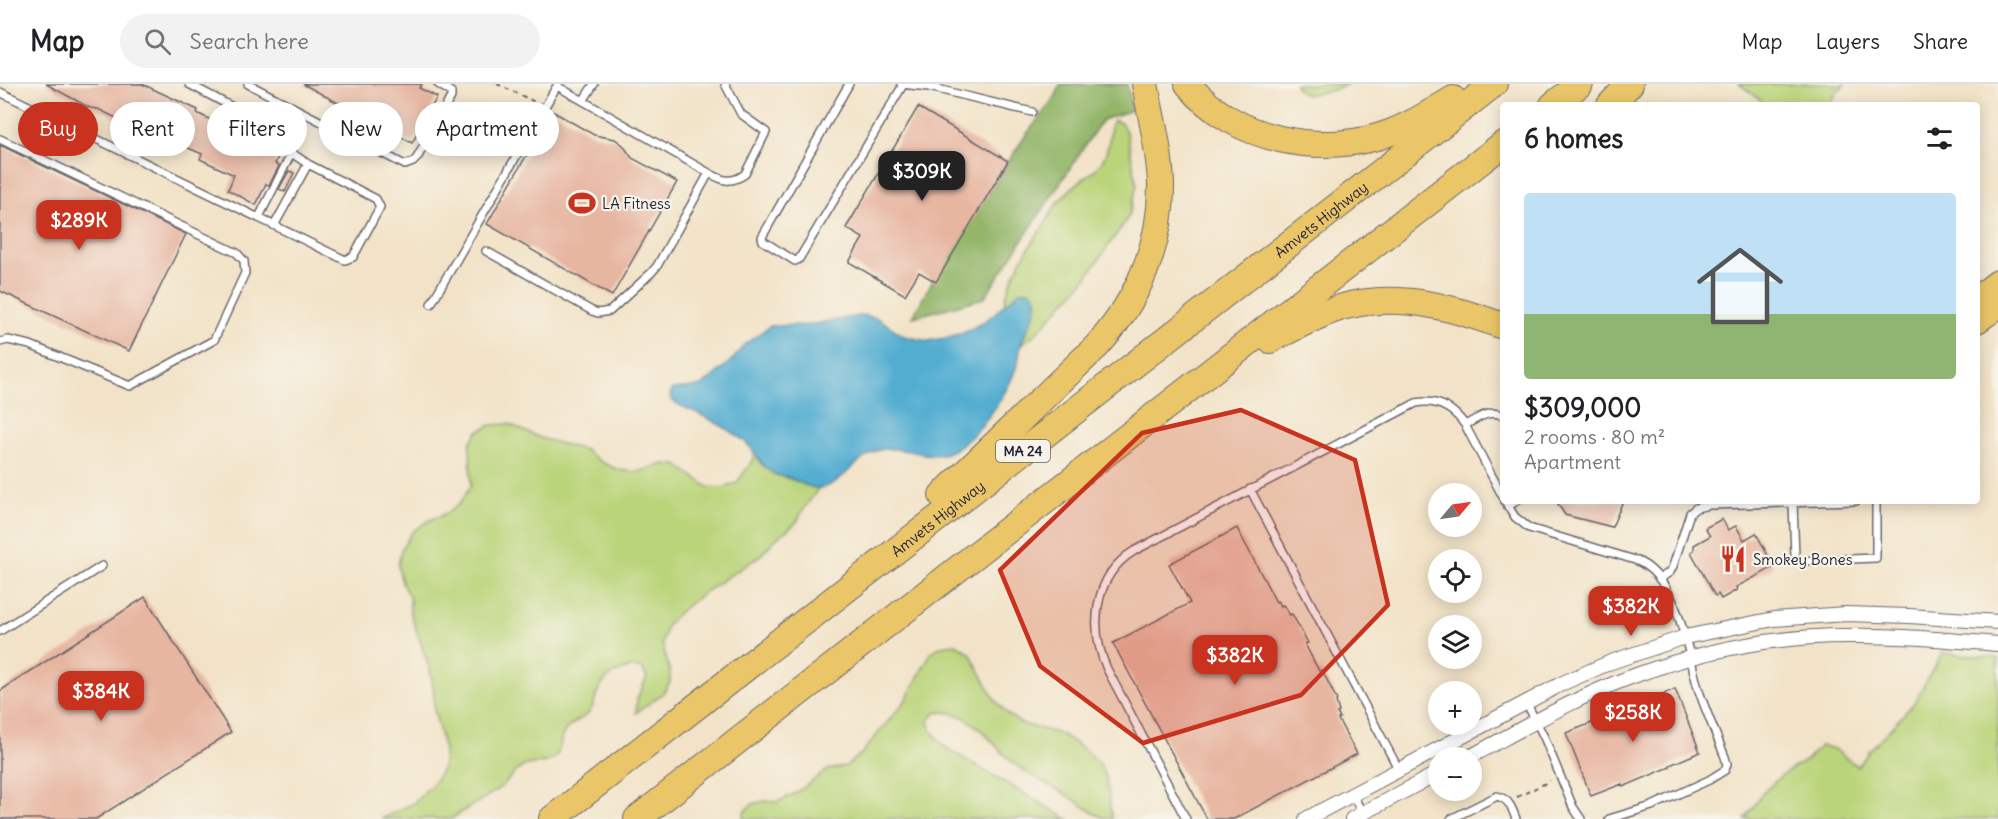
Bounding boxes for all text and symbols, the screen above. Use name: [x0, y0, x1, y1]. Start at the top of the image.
search box: [120, 14, 540, 68]
text: Map: [30, 23, 84, 59]
icon: search: [141, 25, 174, 58]
text: Search here: [189, 27, 309, 55]
text: Map: [1742, 28, 1782, 55]
text: Layers: [1815, 28, 1880, 55]
text: Share: [1913, 28, 1968, 55]
chip: Buy: [18, 102, 98, 156]
chip: Rent: [110, 102, 195, 156]
chip: Filters: [207, 102, 307, 156]
chip: New: [319, 102, 403, 156]
chip: Apartment: [415, 102, 559, 156]
text: 6 homes: [1524, 122, 1623, 155]
icon: filters: [1923, 122, 1956, 155]
pin: $309K: [880, 151, 964, 202]
text: $309K: [892, 158, 952, 183]
street label: Amvets Highway: [1270, 177, 1371, 262]
sports icon: LA Fitness: [567, 188, 597, 218]
place label: LA Fitness: [602, 194, 671, 213]
pin: $289K: [37, 200, 121, 251]
text: $289K: [50, 207, 108, 232]
icon: home: [1686, 232, 1794, 340]
text: $309,000: [1524, 391, 1641, 424]
text: 2 rooms · 80 m²: [1524, 424, 1665, 449]
road number: MA 24: [996, 440, 1050, 462]
text: Apartment: [1524, 449, 1621, 474]
street label: Amvets Highway: [887, 476, 988, 561]
north arrow: [1428, 483, 1482, 537]
map controls: [1428, 483, 1482, 801]
restaurant icon: Smokey Bones: [1718, 544, 1748, 574]
button: locate: [1428, 549, 1482, 603]
place label: Smokey Bones: [1753, 550, 1853, 569]
pin: $382K: [1589, 586, 1673, 637]
text: $382K: [1602, 593, 1660, 618]
button: layers: [1428, 615, 1482, 669]
pin: $382K: [1193, 635, 1277, 686]
text: $382K: [1206, 642, 1264, 667]
pin: $384K: [59, 671, 143, 722]
text: $384K: [72, 678, 130, 703]
button: +: [1428, 681, 1482, 735]
pin: $258K: [1591, 692, 1675, 743]
text: $258K: [1604, 699, 1662, 724]
button: −: [1428, 747, 1482, 801]

